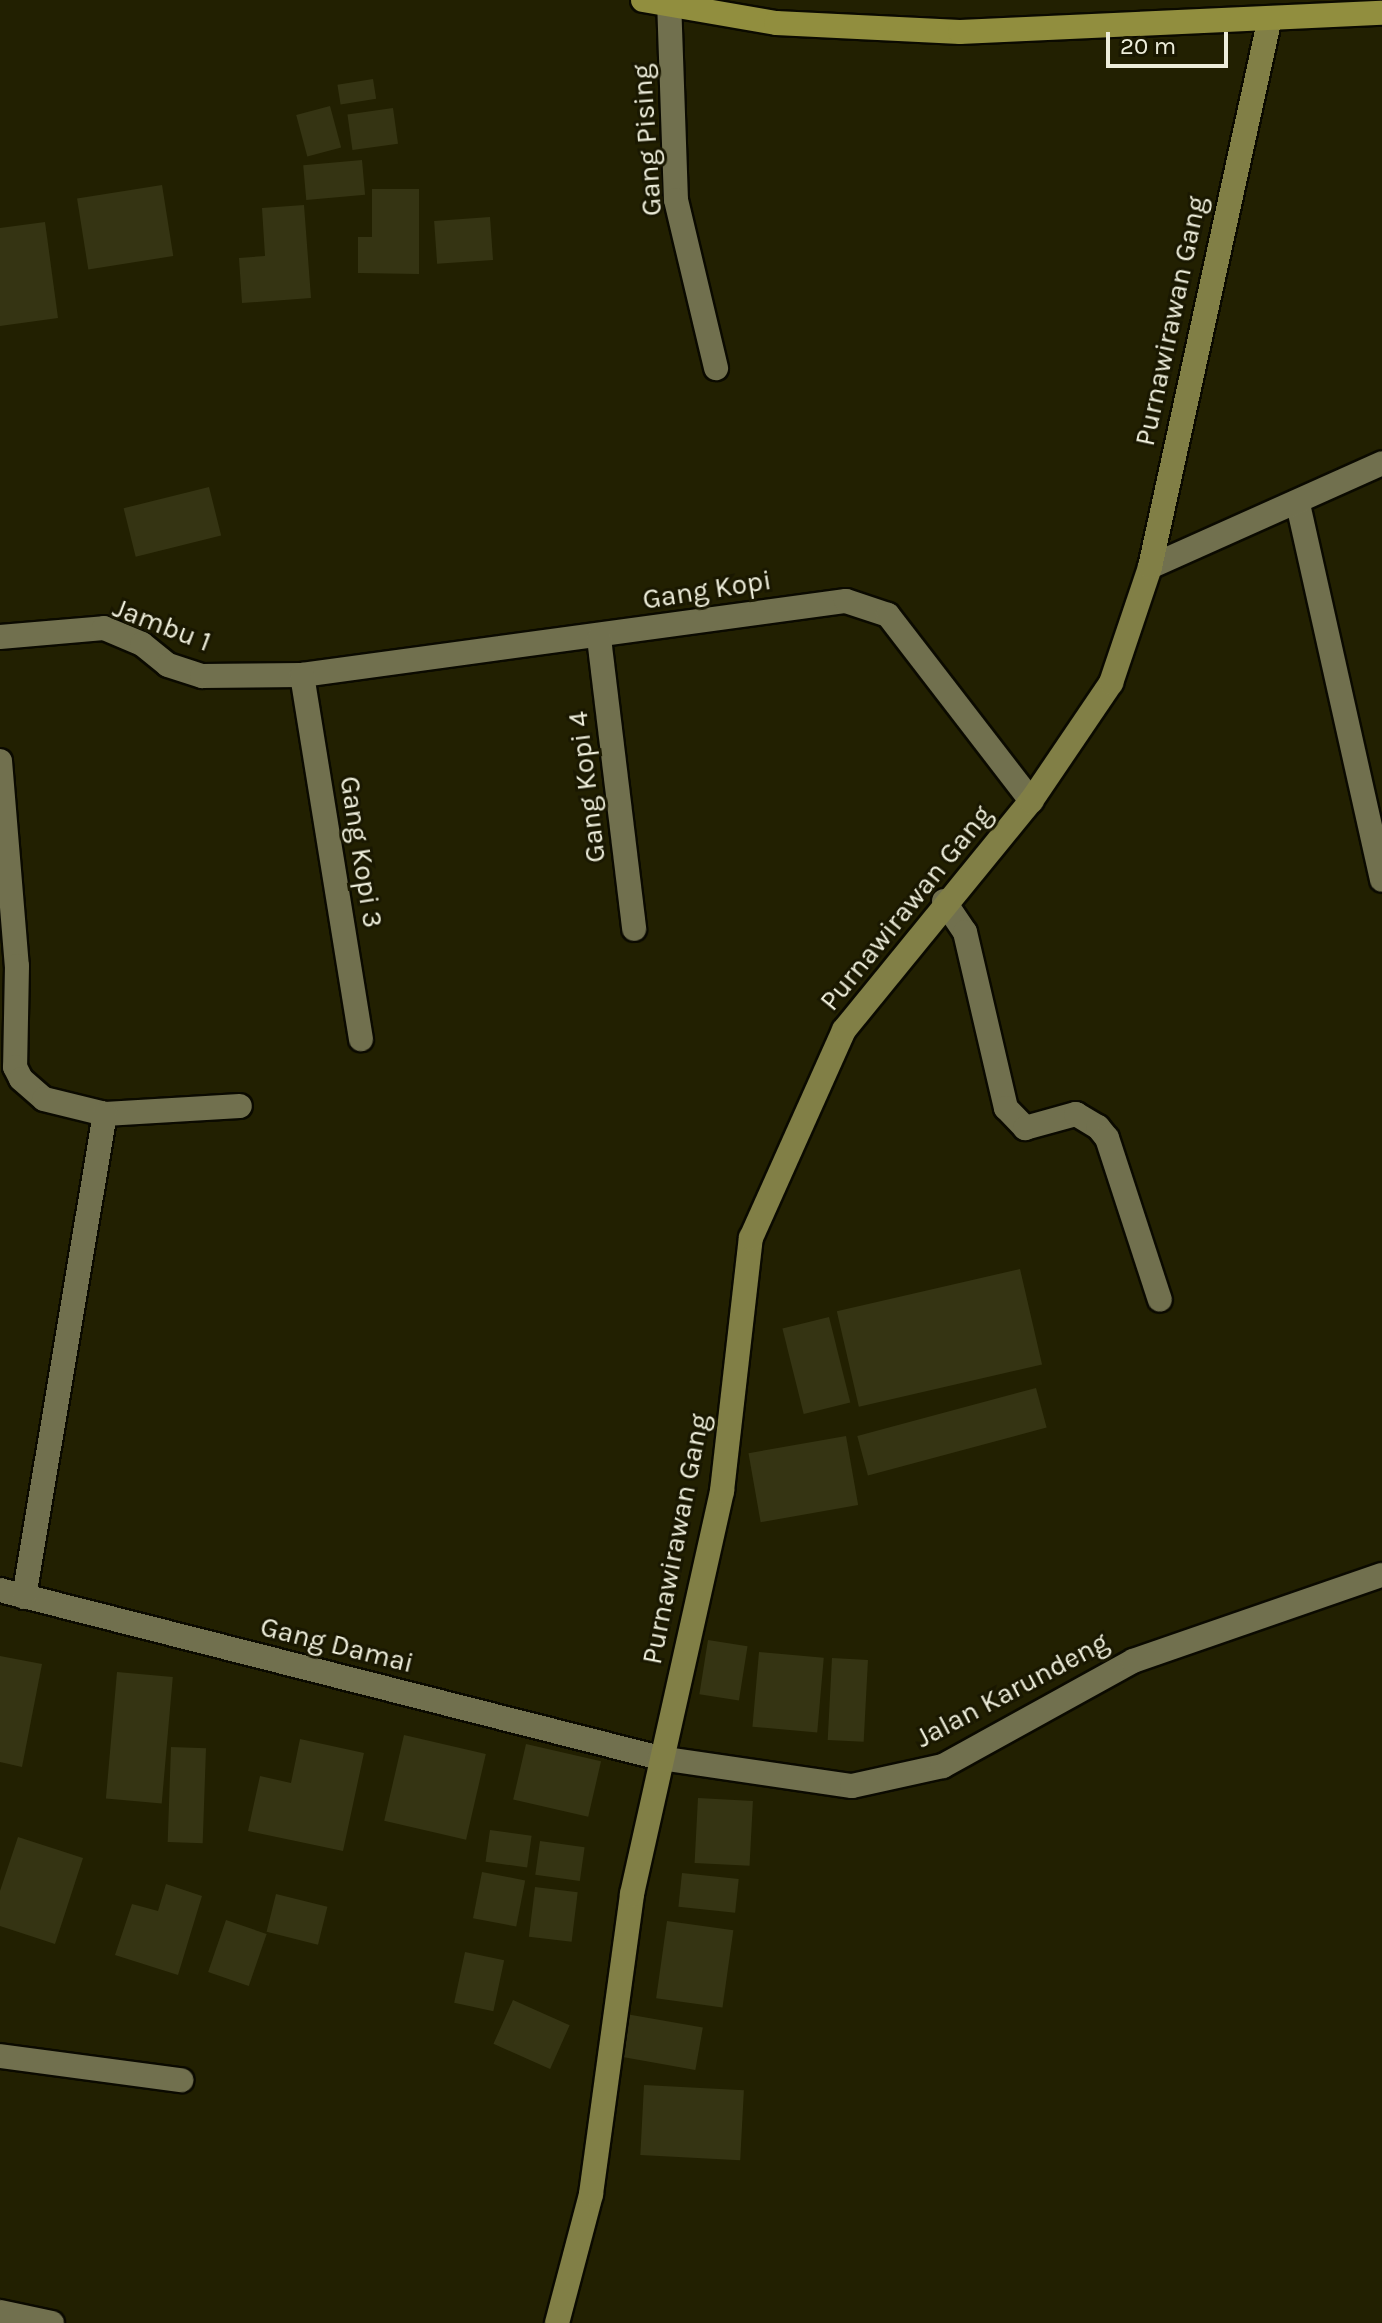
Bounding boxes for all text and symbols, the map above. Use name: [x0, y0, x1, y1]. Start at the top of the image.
scale bar: [1110, 16, 1232, 66]
text: 20 m: [1120, 32, 1176, 60]
street label: Gang Pising: [625, 63, 669, 217]
street label: Purnawirawan Gang: [1128, 193, 1214, 449]
street label: Gang Kopi: [640, 563, 774, 617]
street label: Jambu 1: [108, 591, 216, 659]
street label: Gang Kopi 4: [561, 709, 613, 865]
street label: Gang Kopi 3: [332, 774, 390, 930]
street label: Purnawirawan Gang: [813, 799, 999, 1017]
street label: Purnawirawan Gang: [635, 1411, 717, 1667]
street label: Gang Damai: [257, 1610, 417, 1680]
street label: Jalan Karundeng: [910, 1625, 1114, 1755]

